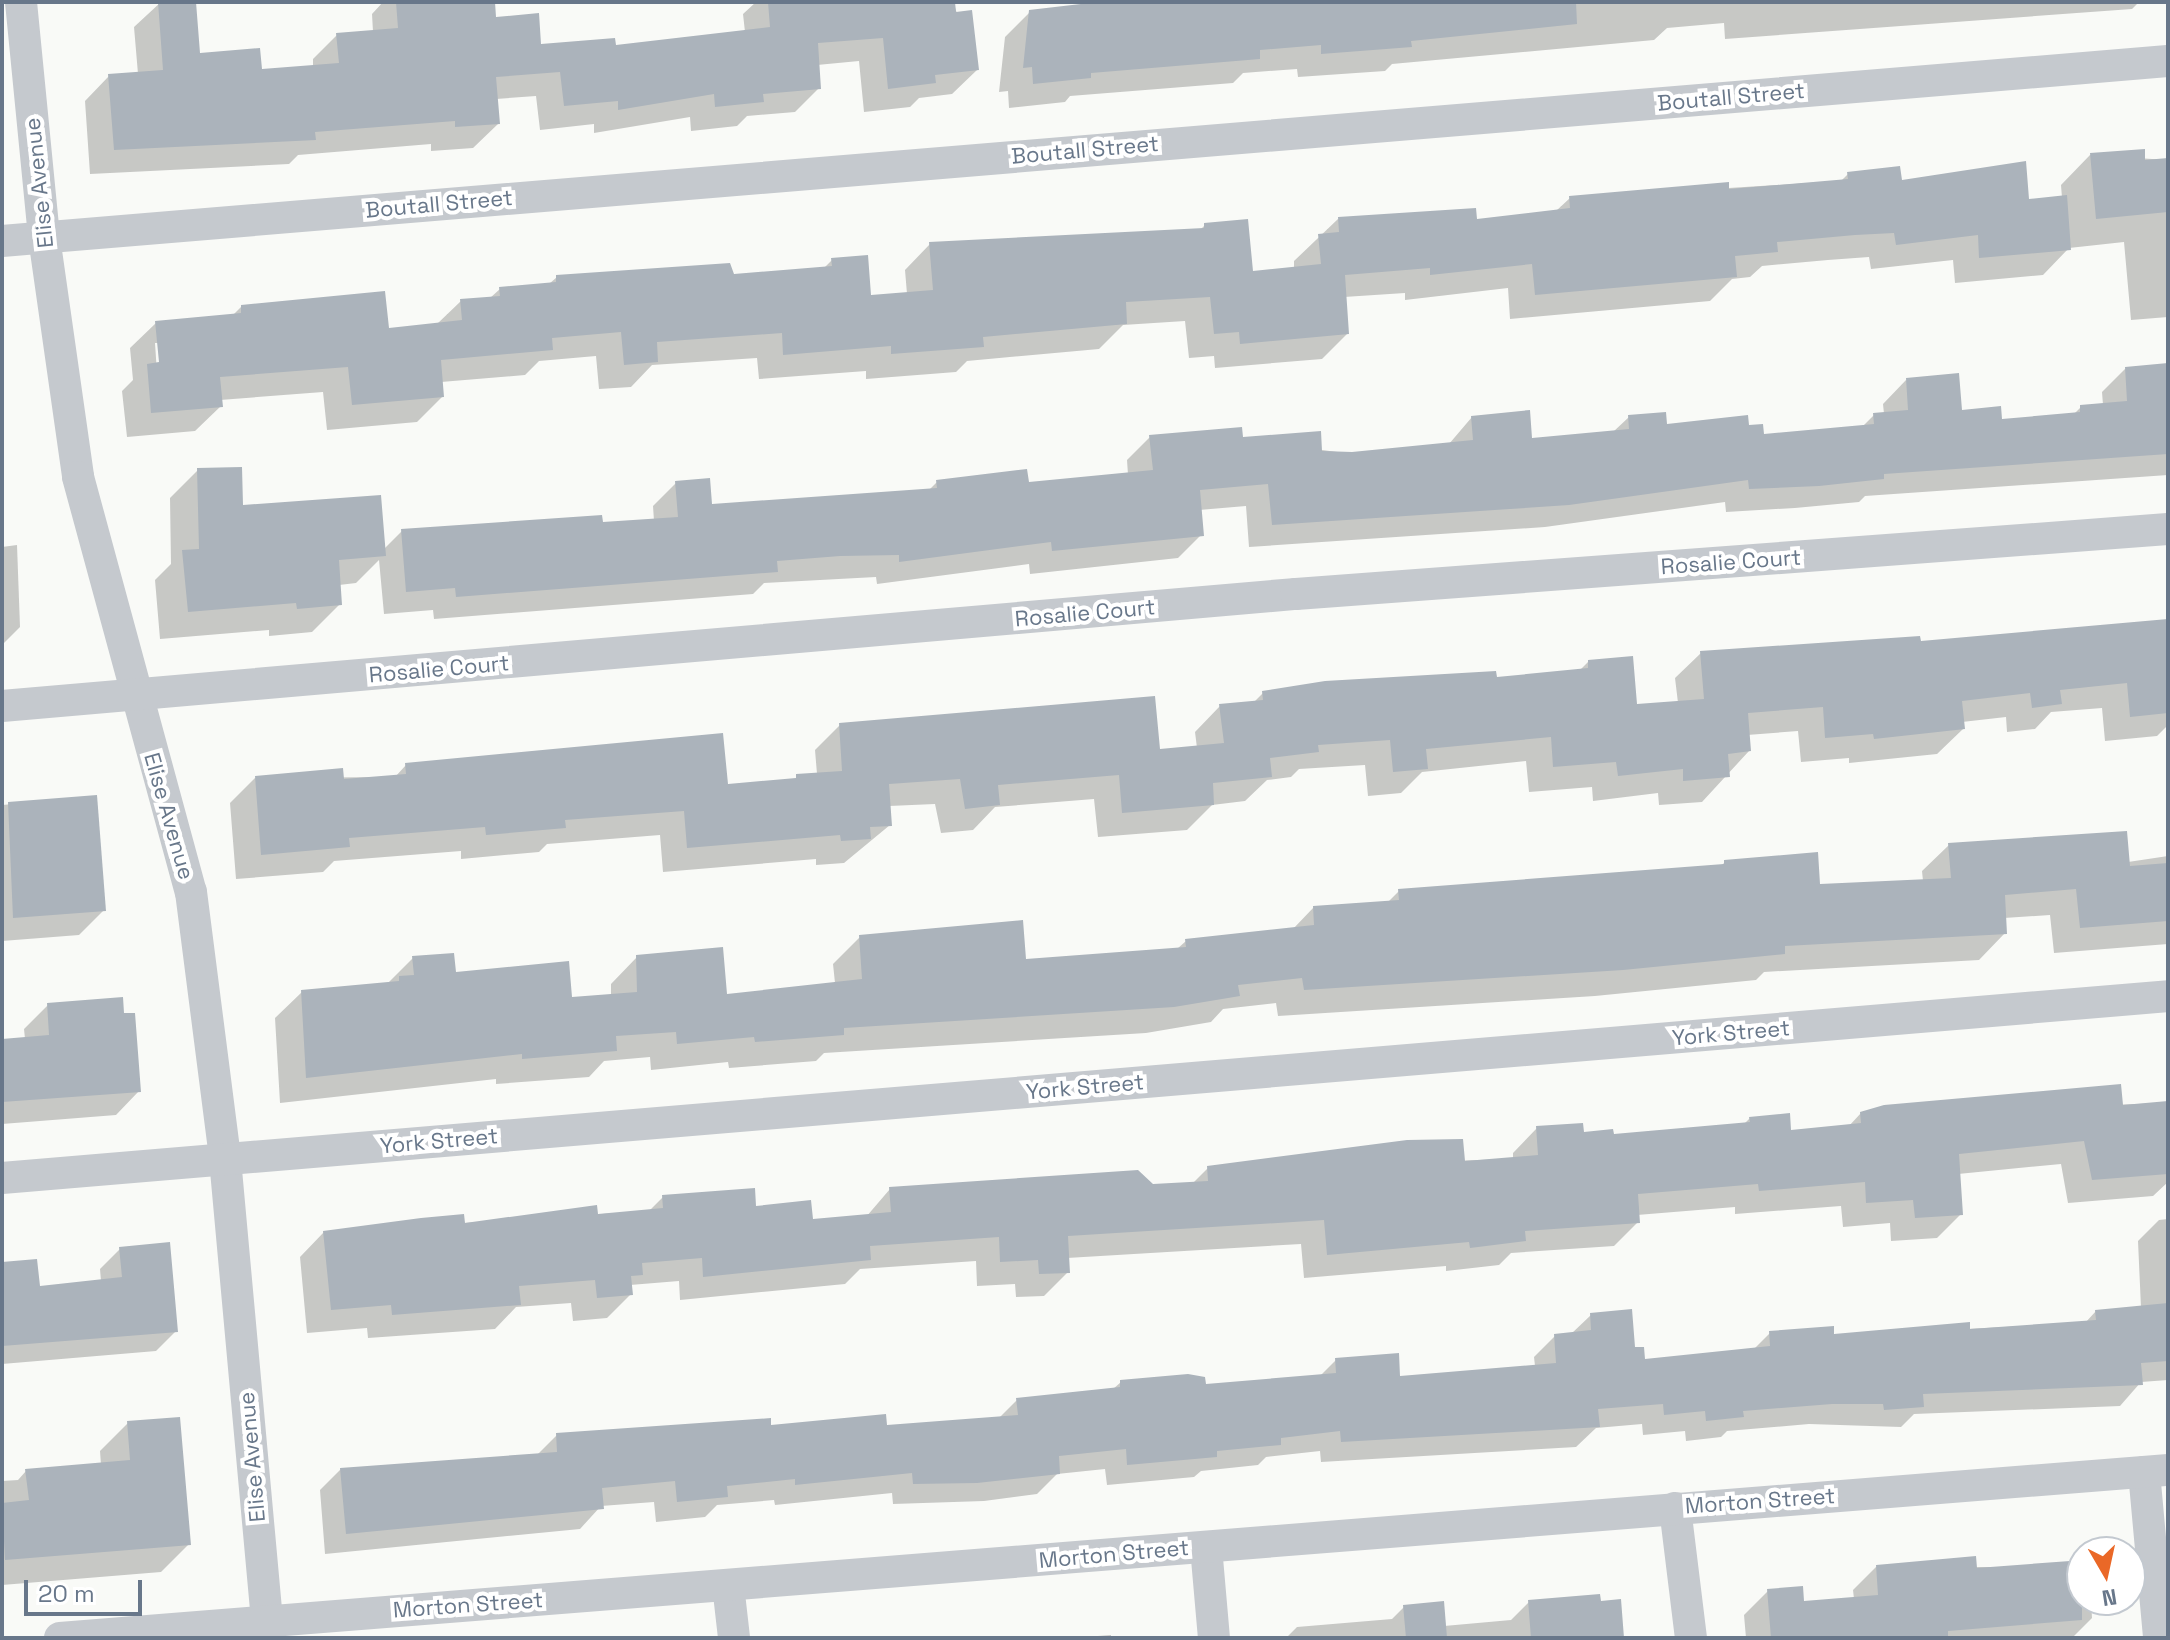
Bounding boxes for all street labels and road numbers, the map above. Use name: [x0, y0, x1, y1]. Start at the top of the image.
street label: Boutall Street: [1656, 77, 1806, 117]
street label: Elise Avenue: [19, 116, 59, 250]
street label: Boutall Street: [1010, 130, 1160, 170]
street label: Boutall Street: [364, 184, 514, 224]
street label: Rosalie Court: [1660, 544, 1802, 580]
street label: Rosalie Court: [1014, 594, 1156, 632]
street label: Rosalie Court: [368, 650, 510, 688]
street label: Elise Avenue: [138, 749, 200, 883]
street label: York Street: [1671, 1015, 1791, 1051]
street label: York Street: [1025, 1069, 1145, 1105]
street label: York Street: [379, 1123, 499, 1159]
street label: Elise Avenue: [233, 1391, 271, 1523]
street label: Morton Street: [1684, 1483, 1836, 1519]
street label: Morton Street: [1038, 1534, 1190, 1574]
street label: Morton Street: [392, 1587, 544, 1623]

